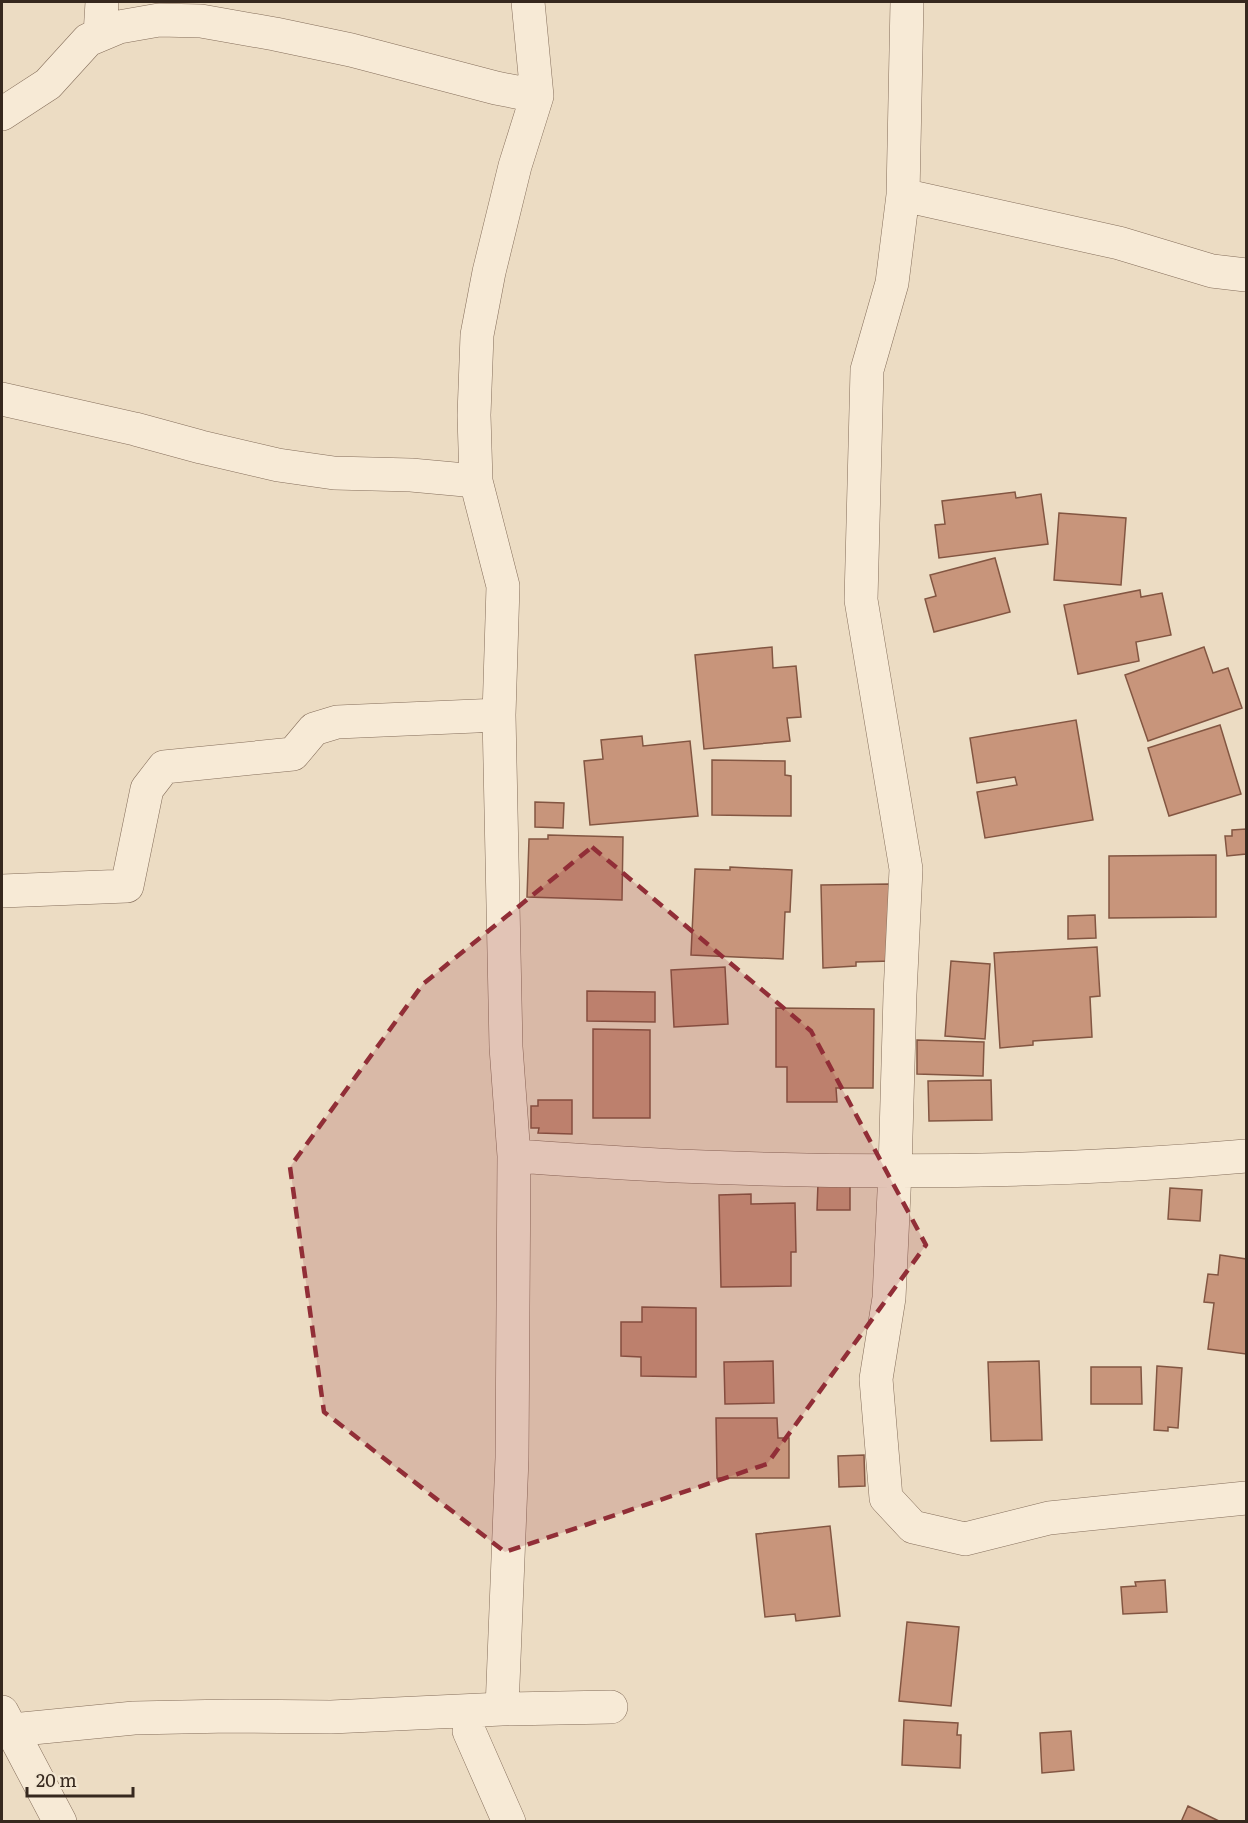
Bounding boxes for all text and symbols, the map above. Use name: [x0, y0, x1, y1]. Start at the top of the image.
scale bar: [27, 1760, 134, 1798]
text: 20 m: [36, 1766, 77, 1793]

